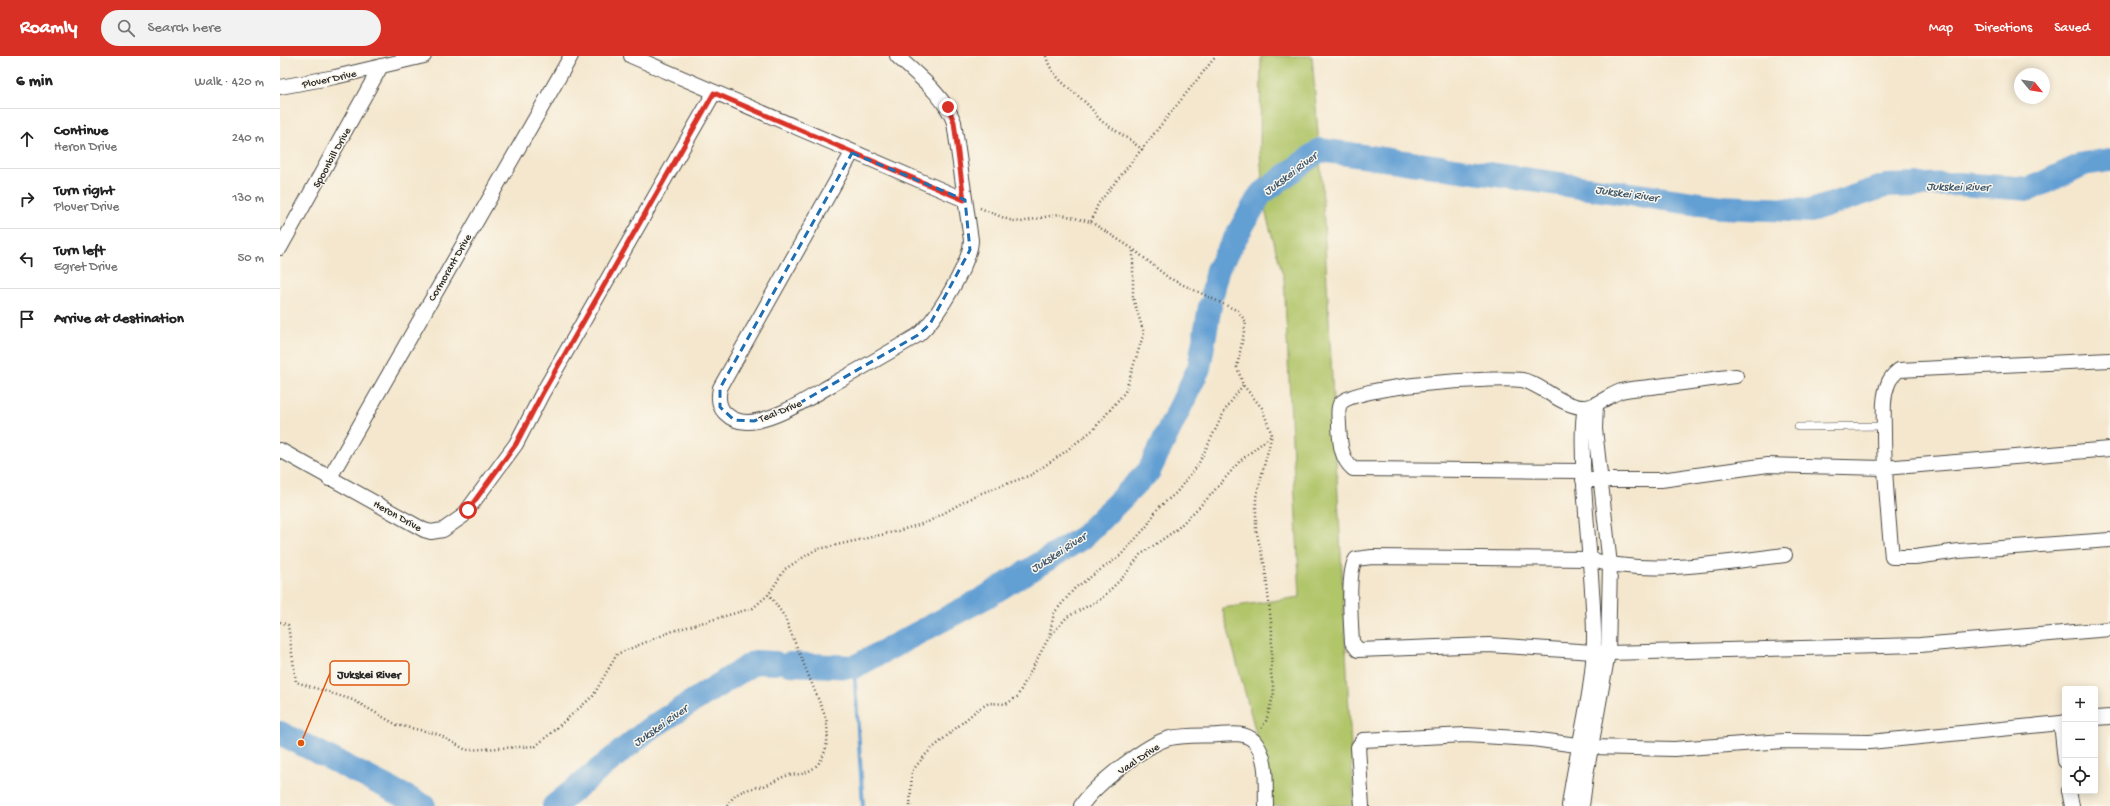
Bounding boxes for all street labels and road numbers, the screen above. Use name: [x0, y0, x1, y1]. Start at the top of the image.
street label: Plover Drive: [300, 68, 358, 92]
street label: Spoonbill Drive: [311, 126, 354, 190]
street label: Cormorant Drive: [427, 232, 475, 304]
street label: Teal Drive: [757, 398, 804, 426]
street label: Heron Drive: [371, 499, 424, 535]
street label: Vaal Drive: [1115, 741, 1162, 778]

